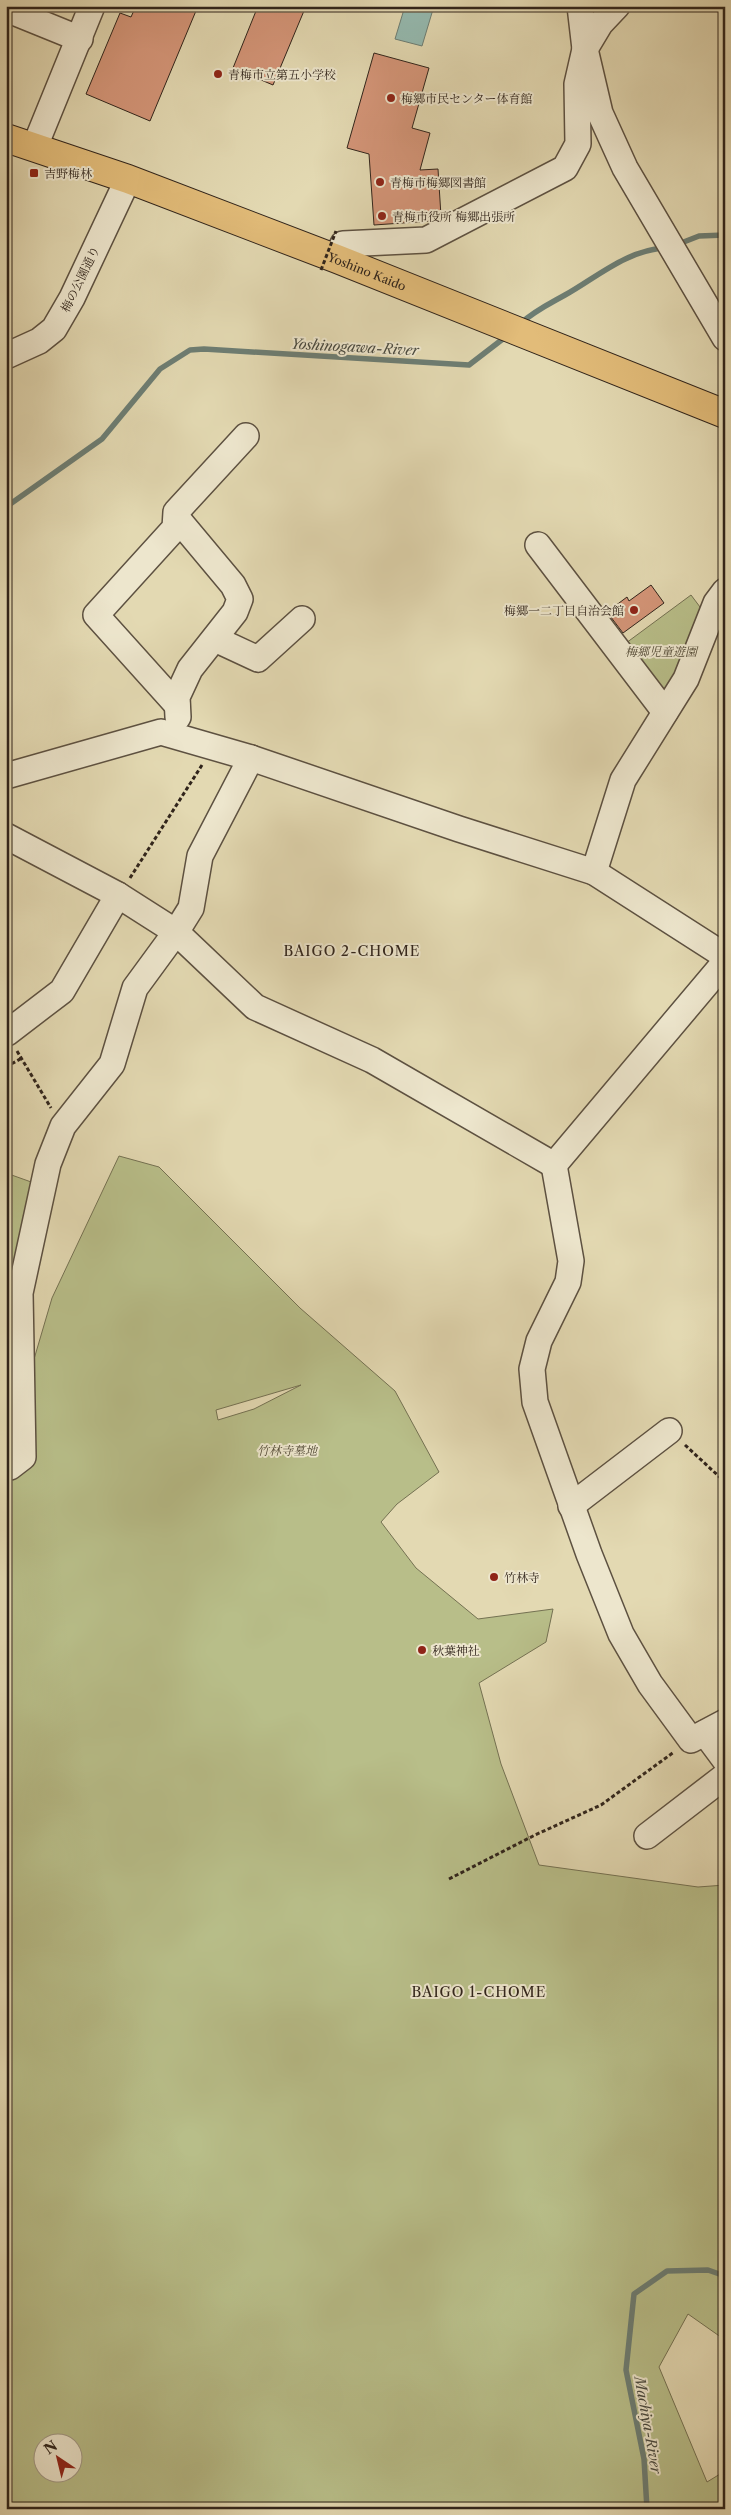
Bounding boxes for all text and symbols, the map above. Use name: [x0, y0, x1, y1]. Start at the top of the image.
place label: 青梅市立第五小学校: [228, 67, 336, 82]
marker: 青梅市立第五小学校: [212, 68, 224, 80]
place label: 梅郷市民センター体育館: [401, 91, 533, 106]
marker: 梅郷市民センター体育館: [385, 92, 397, 104]
place label: 吉野梅林: [44, 166, 93, 181]
marker: 吉野梅林: [28, 167, 40, 179]
place label: 青梅市梅郷図書館: [390, 175, 486, 190]
marker: 青梅市梅郷図書館: [374, 176, 386, 188]
place label: 青梅市役所 梅郷出張所: [392, 209, 515, 224]
marker: 青梅市役所 梅郷出張所: [376, 210, 388, 222]
street label: 梅の公園通り: [57, 243, 103, 315]
street label: Yoshino Kaido: [325, 248, 409, 293]
water label: Yoshinogawa-River: [291, 335, 421, 359]
place label: 梅郷一二丁目自治会館: [504, 603, 624, 618]
marker: 梅郷一二丁目自治会館: [628, 604, 640, 616]
park label: 梅郷児童遊園: [625, 644, 699, 659]
district label: BAIGO 2-CHOME: [284, 942, 420, 960]
park label: 竹林寺墓地: [257, 1443, 319, 1458]
place label: 竹林寺: [504, 1570, 540, 1585]
marker: 竹林寺: [488, 1571, 500, 1583]
place label: 秋葉神社: [432, 1643, 480, 1658]
marker: 秋葉神社: [416, 1644, 428, 1656]
district label: BAIGO 1-CHOME: [412, 1983, 546, 2001]
water label: Machiya-River: [630, 2373, 666, 2476]
north arrow: [32, 2432, 82, 2482]
text: N: [40, 2436, 61, 2458]

